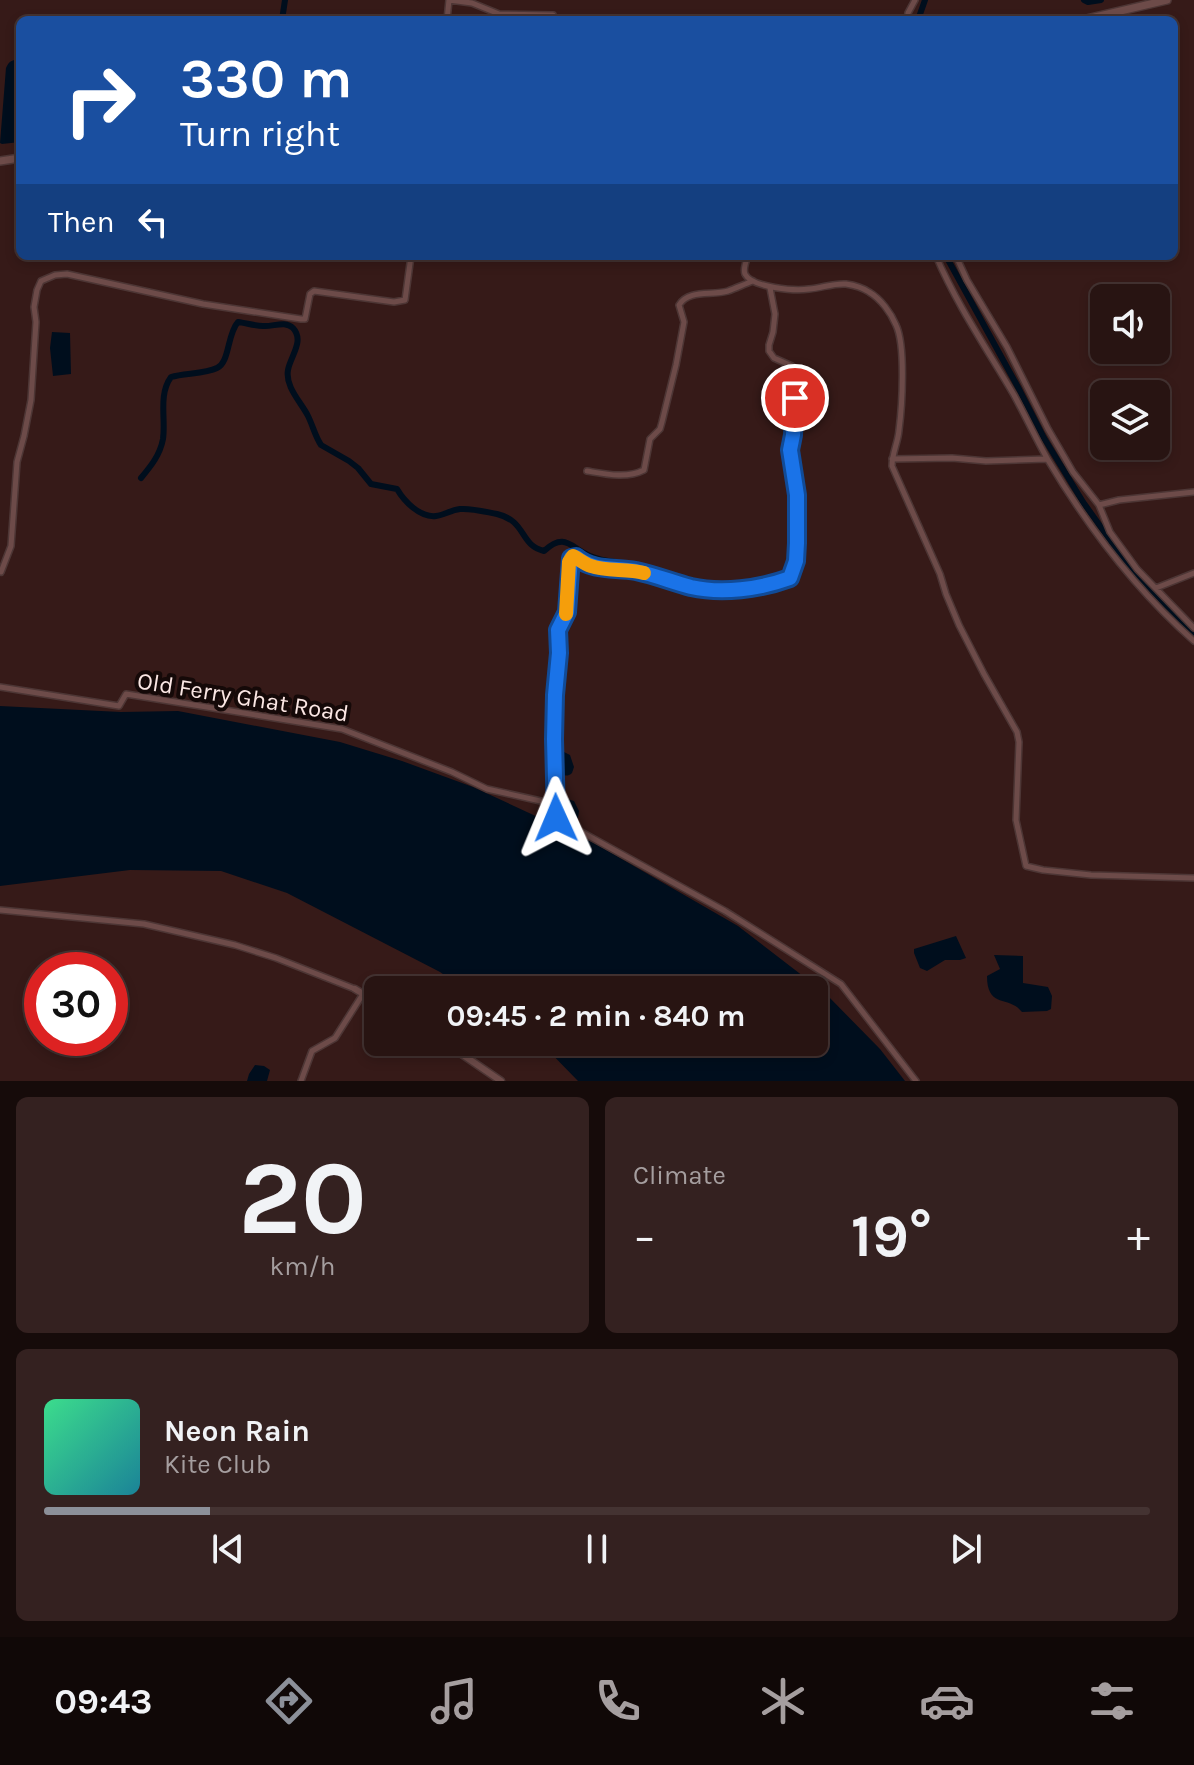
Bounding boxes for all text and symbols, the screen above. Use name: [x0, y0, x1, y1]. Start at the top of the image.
text: 330 m: [180, 46, 352, 111]
icon: right: [48, 48, 152, 152]
text: Turn right: [180, 113, 340, 155]
icon: left: [131, 200, 175, 244]
text: Then: [48, 204, 115, 240]
map controls: [1090, 284, 1170, 460]
button: sound: [1090, 284, 1170, 364]
pin: [761, 364, 829, 432]
icon: arrive: [773, 376, 817, 420]
button: layers: [1090, 380, 1170, 460]
street label: Old Ferry Ghat Road: [135, 666, 351, 728]
position arrow: [514, 776, 598, 860]
speed limit sign: 30: [24, 952, 128, 1056]
text: 09:45 · 2 min · 840 m: [447, 998, 745, 1034]
text: 20: [238, 1138, 367, 1259]
text: Climate: [633, 1160, 726, 1191]
text: 19°: [851, 1201, 932, 1271]
text: −: [633, 1211, 656, 1262]
text: +: [1127, 1211, 1150, 1262]
text: km/h: [270, 1251, 335, 1282]
text: Neon Rain: [164, 1413, 310, 1449]
text: Kite Club: [164, 1449, 271, 1480]
icon: previous: [206, 1527, 250, 1571]
icon: pause: [575, 1527, 619, 1571]
icon: next: [944, 1527, 988, 1571]
icon: directions: [261, 1673, 317, 1729]
icon: music: [426, 1673, 482, 1729]
icon: phone: [590, 1673, 646, 1729]
icon: climate: [755, 1673, 811, 1729]
icon: car: [919, 1673, 975, 1729]
icon: filters: [1084, 1673, 1140, 1729]
text: 09:43: [54, 1680, 153, 1722]

